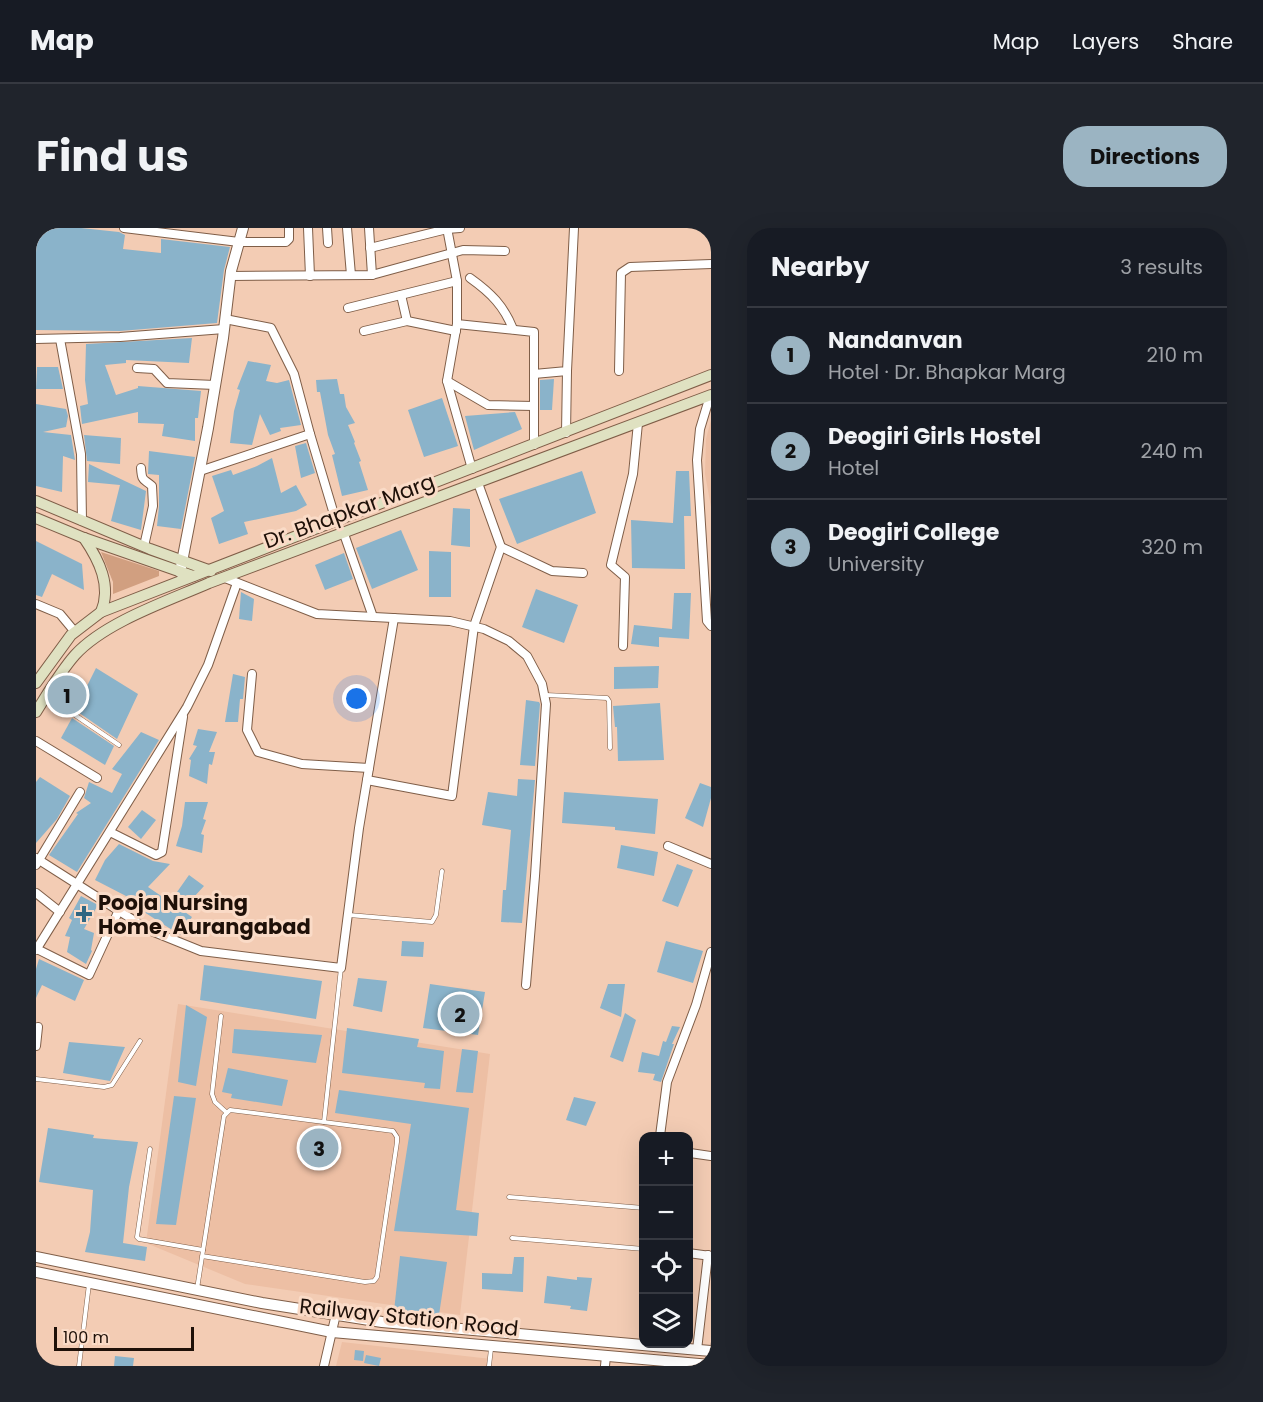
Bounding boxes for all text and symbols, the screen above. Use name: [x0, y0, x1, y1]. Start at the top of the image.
text: Map: [30, 21, 94, 60]
text: Map: [993, 27, 1039, 56]
text: Layers: [1072, 27, 1139, 56]
text: Share: [1172, 27, 1233, 56]
button: Directions: [1063, 126, 1227, 187]
text: Find us: [36, 127, 189, 186]
text: Nearby: [771, 249, 869, 285]
text: 3 results: [1120, 253, 1203, 281]
text: Nandanvan: [828, 325, 963, 356]
text: 1: [787, 341, 794, 369]
text: 210 m: [1147, 341, 1203, 369]
text: Hotel · Dr. Bhapkar Marg: [828, 358, 1066, 386]
text: Deogiri Girls Hostel: [828, 421, 1041, 452]
text: 2: [785, 437, 796, 465]
text: 240 m: [1140, 437, 1203, 465]
text: Hotel: [828, 454, 879, 482]
street label: Dr. Bhapkar Marg: [259, 467, 439, 555]
text: Deogiri College: [828, 517, 999, 548]
text: 3: [784, 533, 797, 561]
text: 320 m: [1141, 533, 1203, 561]
text: University: [828, 550, 924, 578]
pin: 1: [48, 672, 87, 718]
your location: [342, 684, 371, 713]
place label: Pooja Nursing Home, Aurangabad: [98, 888, 311, 941]
marker: Pooja Nursing Home, Aurangabad: [75, 905, 93, 923]
pin: 2: [440, 992, 480, 1036]
pin: 3: [300, 1126, 338, 1170]
map controls: [639, 1132, 693, 1348]
button: +: [639, 1132, 693, 1186]
button: −: [639, 1186, 693, 1240]
button: locate: [639, 1240, 693, 1294]
street label: Railway Station Road: [298, 1291, 520, 1343]
button: layers: [639, 1294, 693, 1348]
scale bar: [54, 1324, 194, 1352]
text: 100 m: [63, 1326, 109, 1349]

